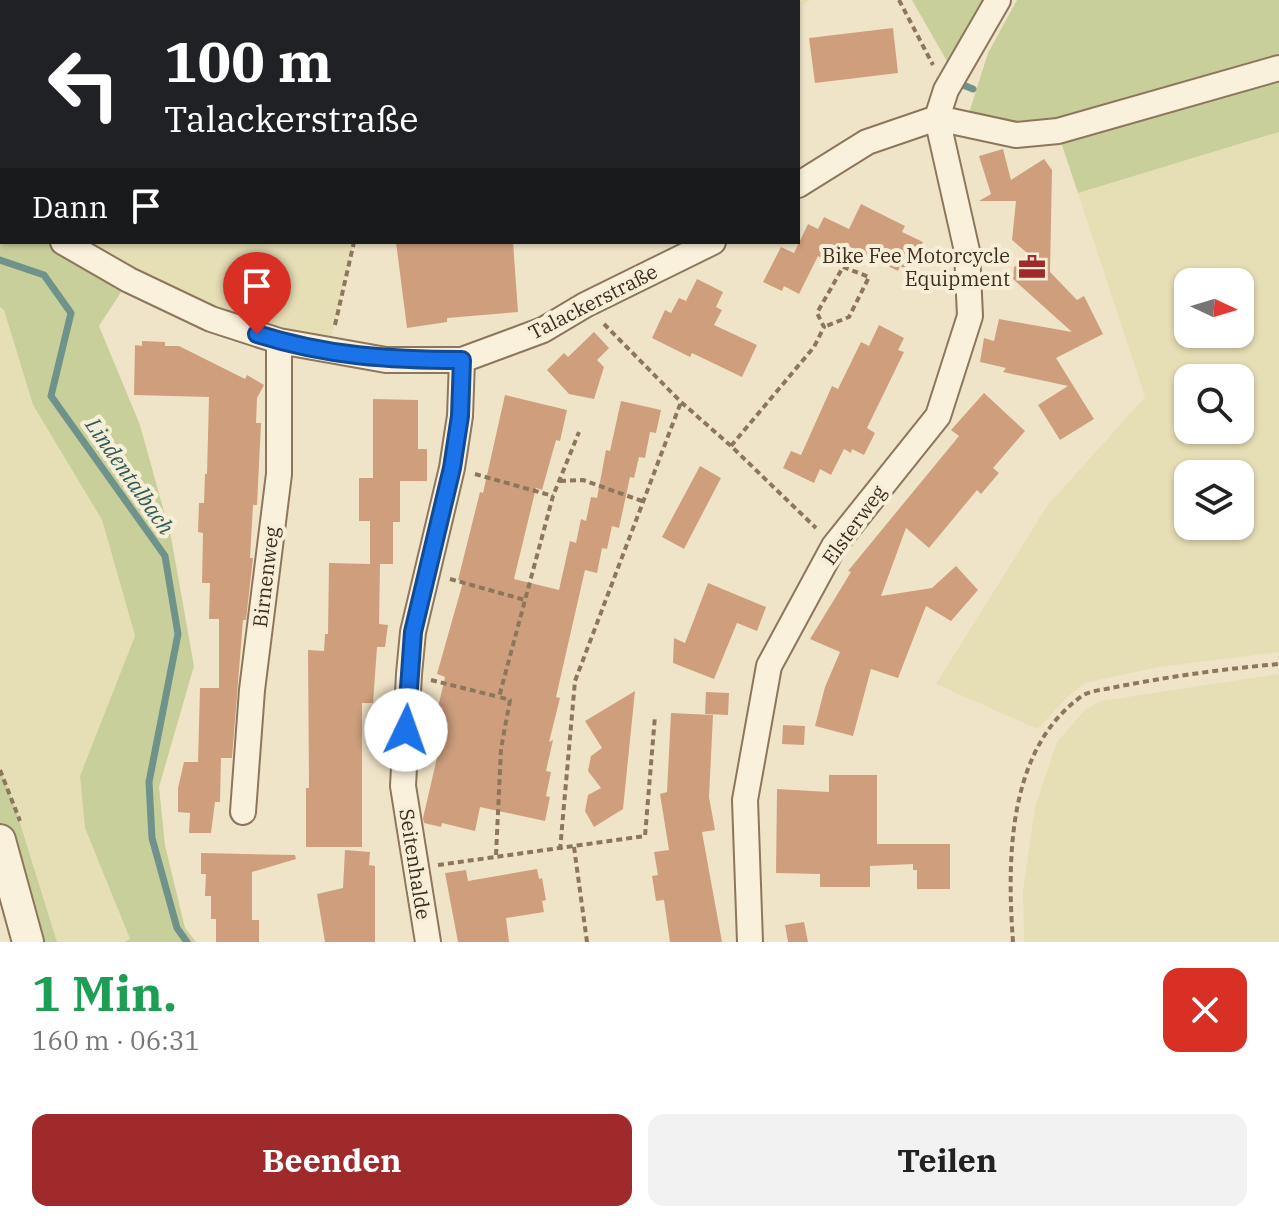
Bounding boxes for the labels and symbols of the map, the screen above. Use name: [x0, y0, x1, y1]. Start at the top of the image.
place label: Bike Fee Motorcycle Equipment: [822, 242, 1010, 292]
pin: [223, 252, 291, 334]
office icon: Bike Fee Motorcycle Equipment: [1017, 252, 1047, 282]
street label: Talackerstraße: [524, 257, 662, 346]
north arrow: [1174, 268, 1254, 348]
water label: Lindentalbach: [79, 411, 181, 540]
street label: Elsterweg: [815, 479, 892, 570]
street label: Birnenweg: [246, 525, 285, 629]
position arrow: [364, 688, 448, 772]
street label: Seitenhalde: [393, 807, 438, 921]

